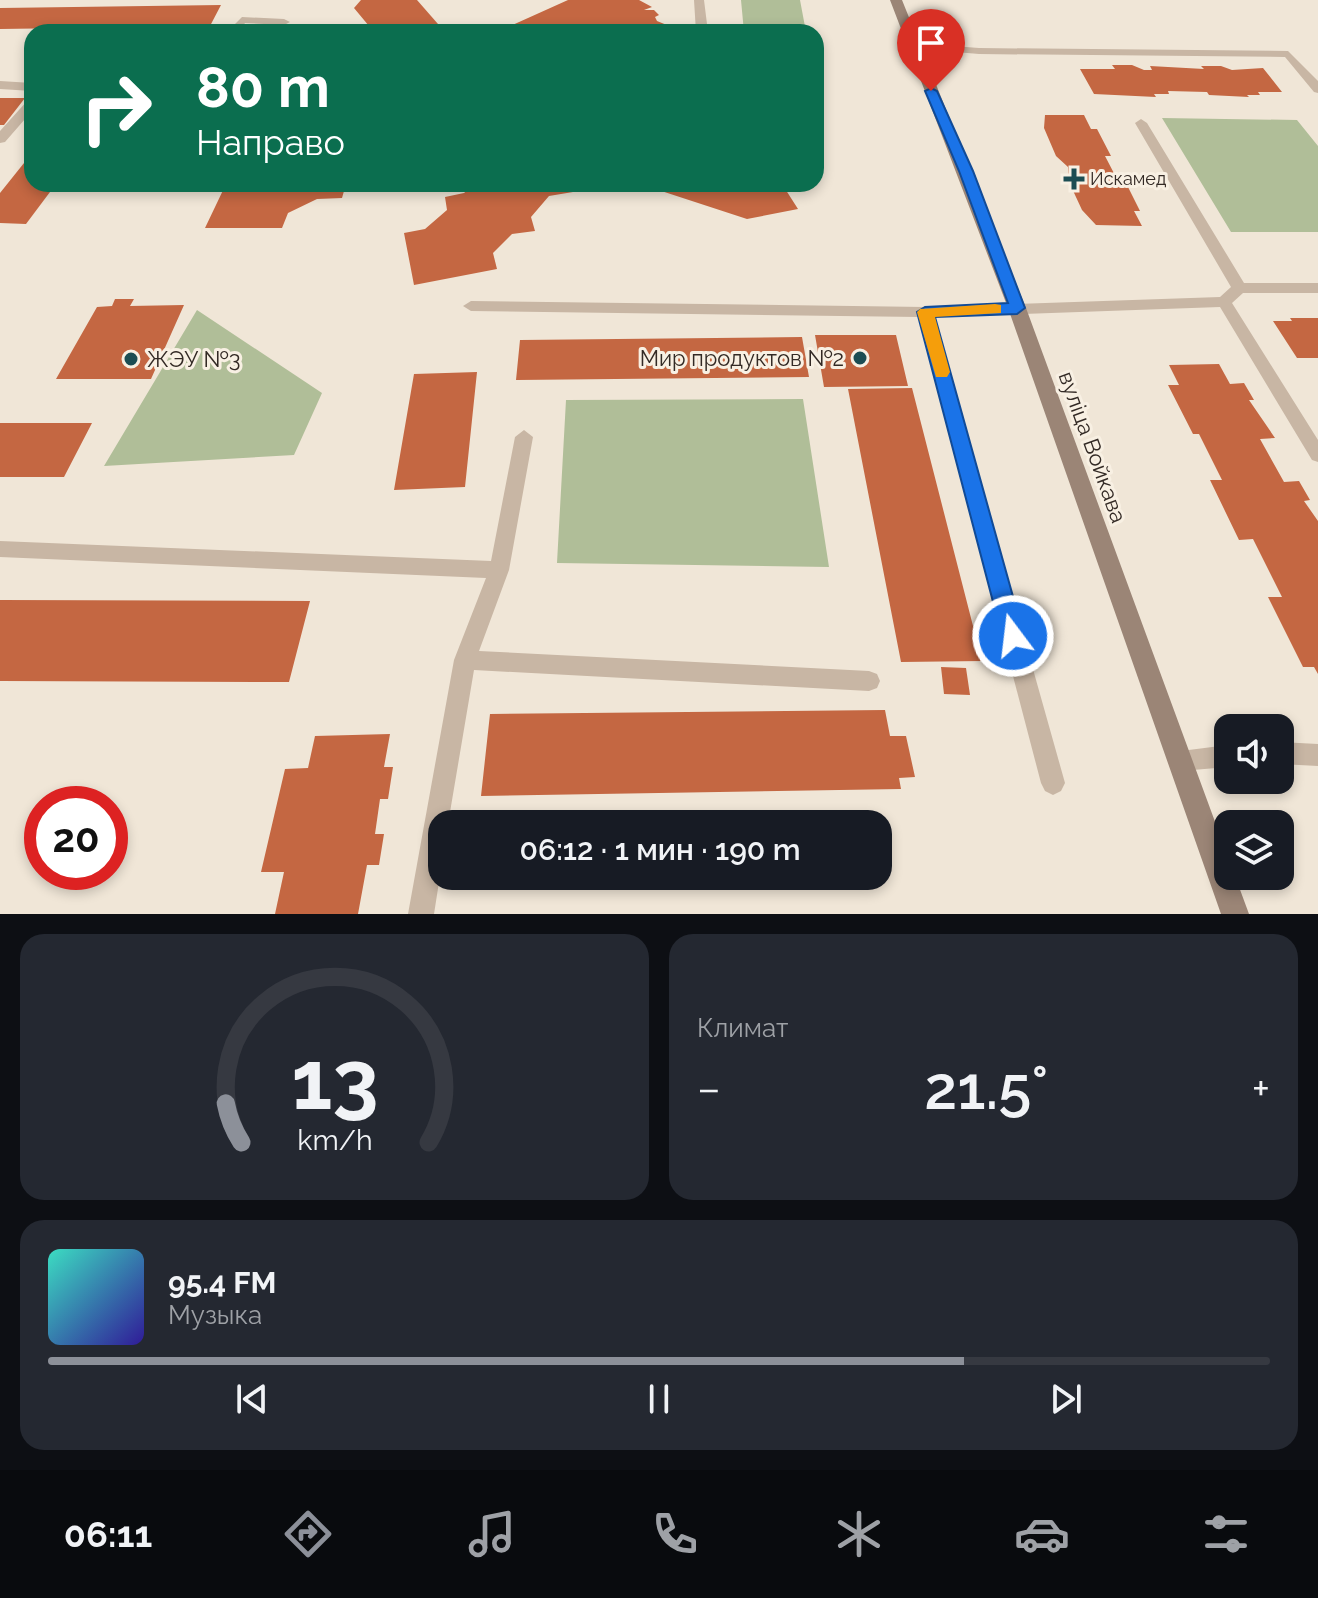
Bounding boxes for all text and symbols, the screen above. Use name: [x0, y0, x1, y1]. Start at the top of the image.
pin: [897, 9, 965, 91]
icon: arrive: [909, 21, 953, 65]
text: 80 m: [196, 54, 330, 120]
icon: right: [64, 56, 168, 160]
text: Направо: [196, 121, 345, 163]
place label: Искамед: [1090, 168, 1166, 189]
marker: Искамед: [1065, 170, 1083, 188]
place label: Мир продуктов №2: [640, 345, 844, 371]
place label: ЖЭУ №3: [147, 346, 240, 372]
marker: Мир продуктов №2: [851, 349, 869, 367]
marker: ЖЭУ №3: [122, 350, 140, 368]
street label: вуліца Войкава: [1054, 368, 1132, 526]
position arrow: [971, 594, 1055, 678]
map controls: [1214, 714, 1294, 890]
button: sound: [1214, 714, 1294, 794]
speed limit sign: 20: [24, 786, 128, 890]
button: layers: [1214, 810, 1294, 890]
text: 06:12 · 1 мин · 190 m: [520, 832, 800, 867]
text: Климат: [697, 1013, 788, 1043]
text: 13: [291, 1031, 378, 1128]
text: 21.5°: [924, 1053, 1048, 1123]
text: −: [697, 1063, 721, 1114]
text: +: [1252, 1063, 1270, 1114]
text: km/h: [297, 1123, 372, 1157]
text: 95.4 FM: [168, 1265, 277, 1300]
text: Музыка: [168, 1300, 262, 1330]
icon: previous: [230, 1377, 274, 1421]
icon: pause: [637, 1377, 681, 1421]
icon: next: [1044, 1377, 1088, 1421]
icon: directions: [280, 1506, 336, 1562]
icon: music: [464, 1506, 520, 1562]
icon: phone: [647, 1506, 703, 1562]
icon: climate: [831, 1506, 887, 1562]
icon: car: [1014, 1506, 1070, 1562]
icon: filters: [1198, 1506, 1254, 1562]
text: 06:11: [64, 1513, 152, 1555]

